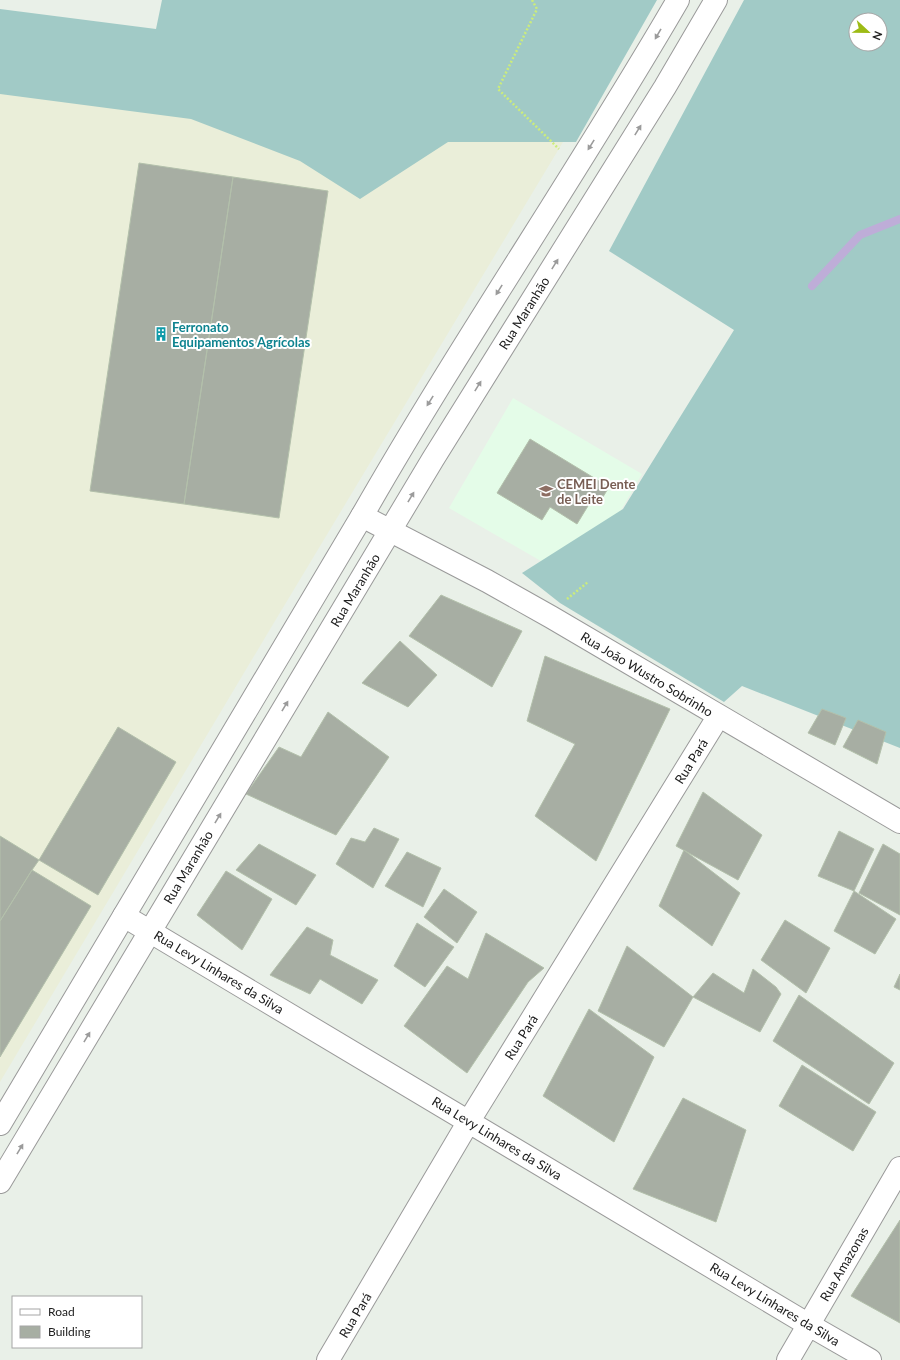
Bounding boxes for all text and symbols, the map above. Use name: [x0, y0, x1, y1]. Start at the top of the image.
north arrow: [848, 12, 888, 52]
one-way arrow: [655, 28, 662, 40]
text: N: [870, 30, 885, 42]
one-way arrow: [635, 124, 642, 136]
one-way arrow: [587, 139, 594, 150]
one-way arrow: [551, 258, 558, 270]
street label: Rua Maranhão: [495, 274, 553, 352]
one-way arrow: [496, 284, 503, 296]
place label: Ferronato Equipamentos Agrícolas: [172, 319, 310, 350]
building icon: Ferronato Equipamentos Agrícolas: [153, 326, 169, 342]
one-way arrow: [475, 380, 482, 392]
one-way arrow: [427, 395, 434, 406]
place label: CEMEI Dente de Leite: [557, 476, 636, 507]
school or university icon: CEMEI Dente de Leite: [538, 483, 554, 499]
one-way arrow: [407, 491, 414, 503]
street label: Rua Maranhão: [327, 550, 383, 630]
street label: Rua João Wustro Sobrinho: [578, 628, 716, 720]
one-way arrow: [281, 700, 288, 712]
street label: Rua Pará: [671, 736, 711, 786]
one-way arrow: [214, 813, 222, 823]
street label: Rua Maranhão: [160, 827, 216, 907]
street label: Rua Levy Linhares da Silva: [151, 927, 287, 1017]
street label: Rua Pará: [501, 1012, 541, 1062]
one-way arrow: [83, 1031, 90, 1043]
street label: Rua Levy Linhares da Silva: [429, 1093, 565, 1183]
one-way arrow: [16, 1144, 24, 1154]
street label: Rua Amazonas: [816, 1224, 872, 1304]
street label: Rua Levy Linhares da Silva: [707, 1259, 843, 1349]
street label: Rua Pará: [335, 1289, 375, 1341]
legend: [12, 1296, 142, 1348]
text: Road: [48, 1304, 75, 1319]
text: Building: [48, 1324, 91, 1339]

